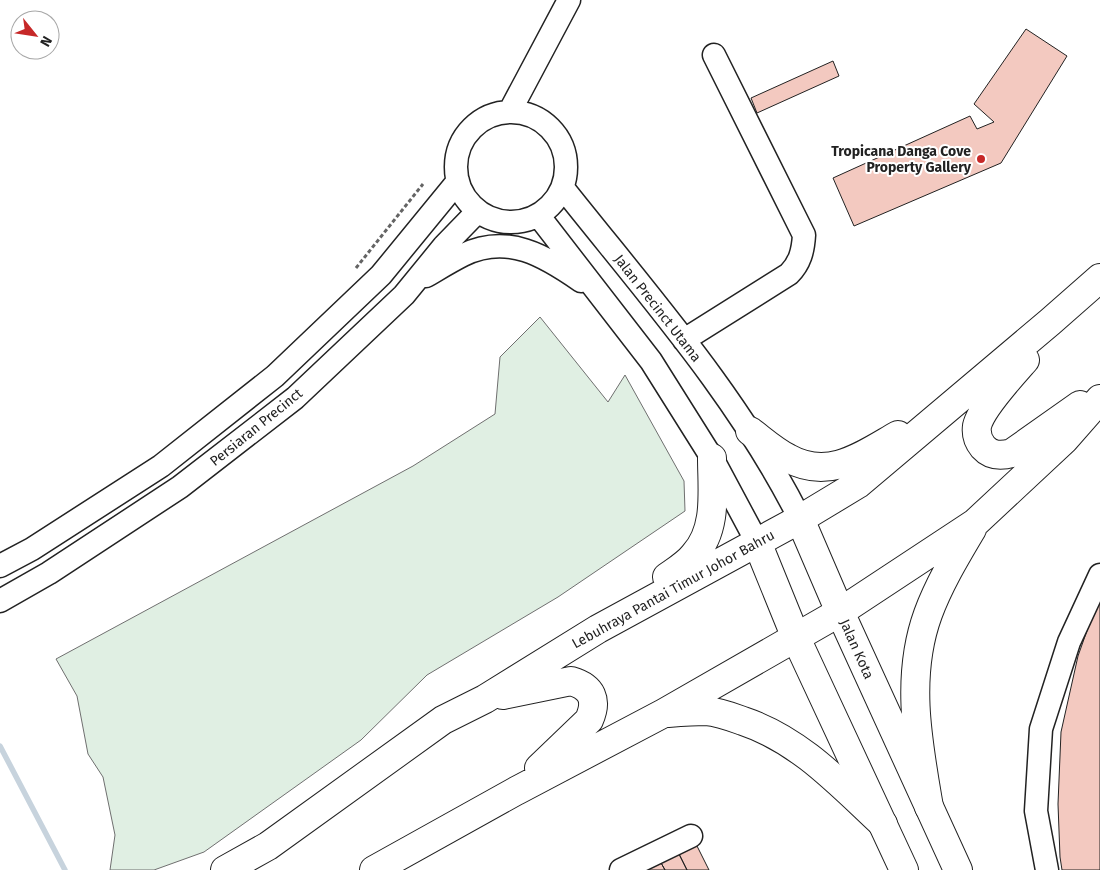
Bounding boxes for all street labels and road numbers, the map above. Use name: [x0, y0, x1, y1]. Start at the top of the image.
street label: Jalan Precinct Utama: [610, 251, 705, 365]
street label: Persiaran Precinct: [207, 384, 307, 470]
street label: Lebuhraya Pantai Timur Johor Bahru: [569, 527, 777, 652]
street label: Jalan Kota: [836, 616, 877, 682]

